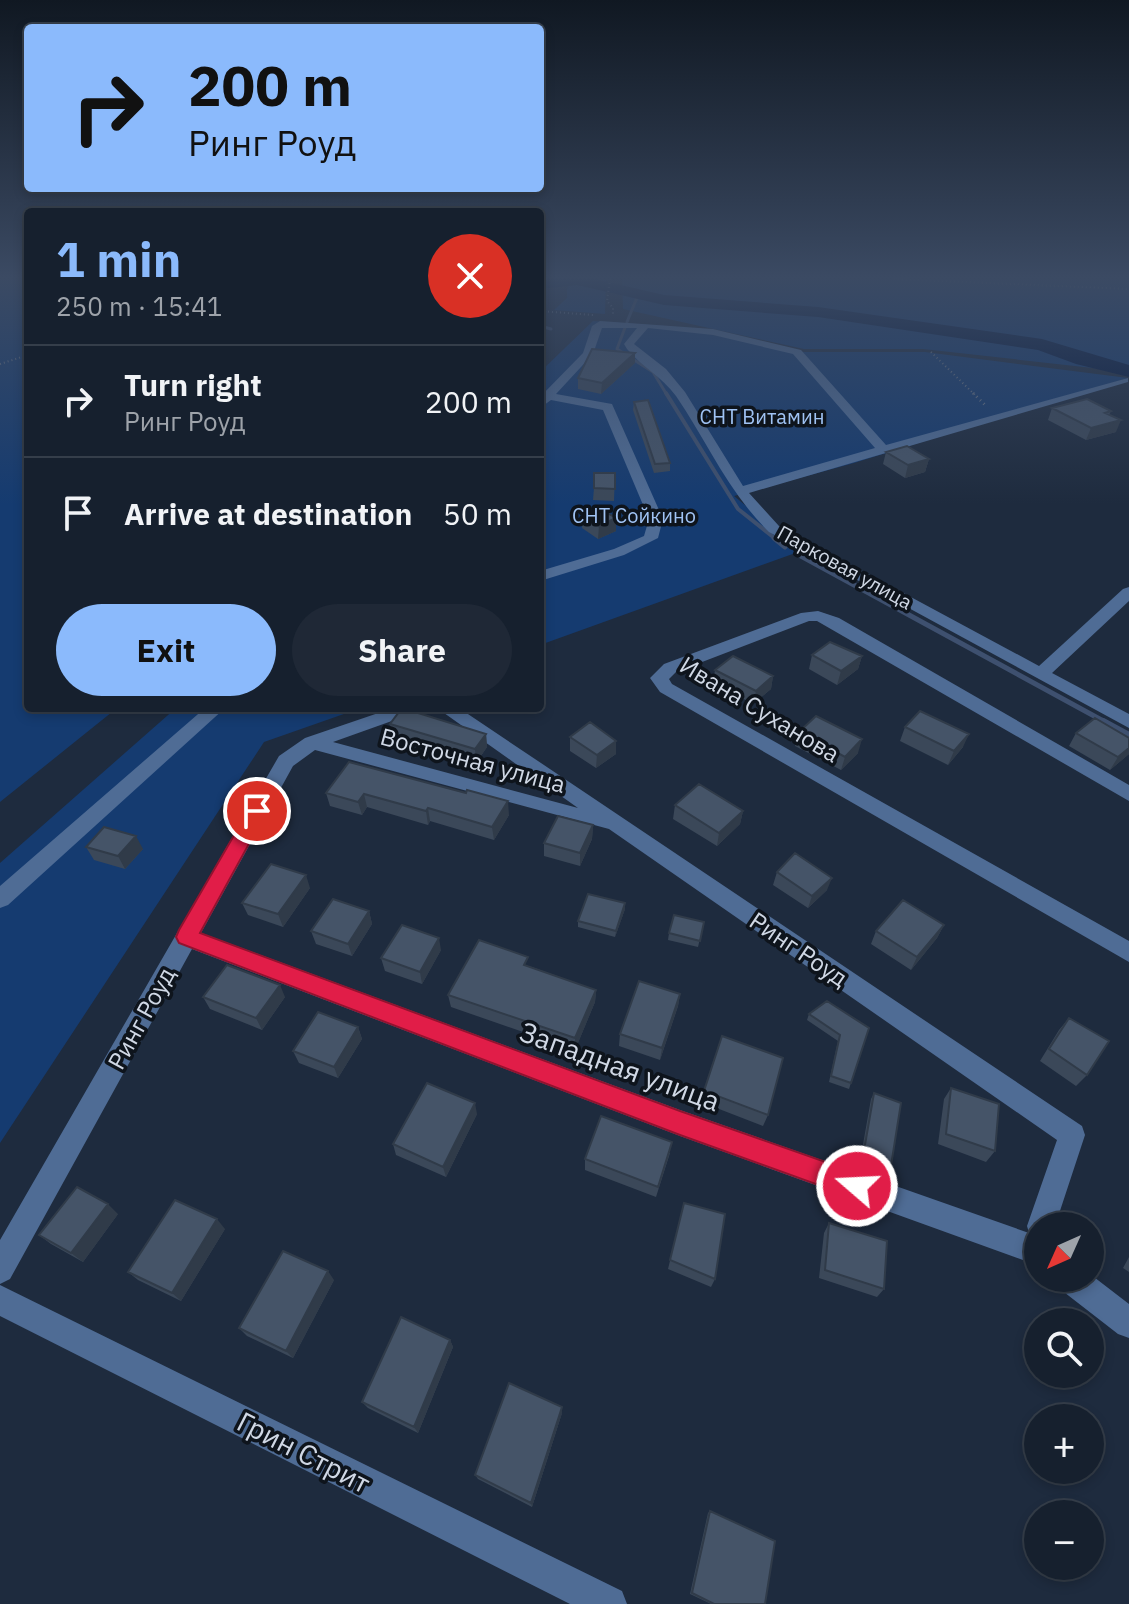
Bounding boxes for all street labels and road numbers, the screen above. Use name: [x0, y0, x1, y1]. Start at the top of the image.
street label: Парковая улица: [773, 519, 918, 615]
street label: Ивана Суханова: [674, 649, 846, 769]
street label: Восточная улица: [377, 720, 569, 800]
street label: Ринг Роуд: [744, 904, 854, 994]
street label: Ринг Роуд: [100, 961, 182, 1075]
street label: Западная улица: [515, 1013, 725, 1119]
street label: Грин Стрит: [231, 1403, 377, 1501]

